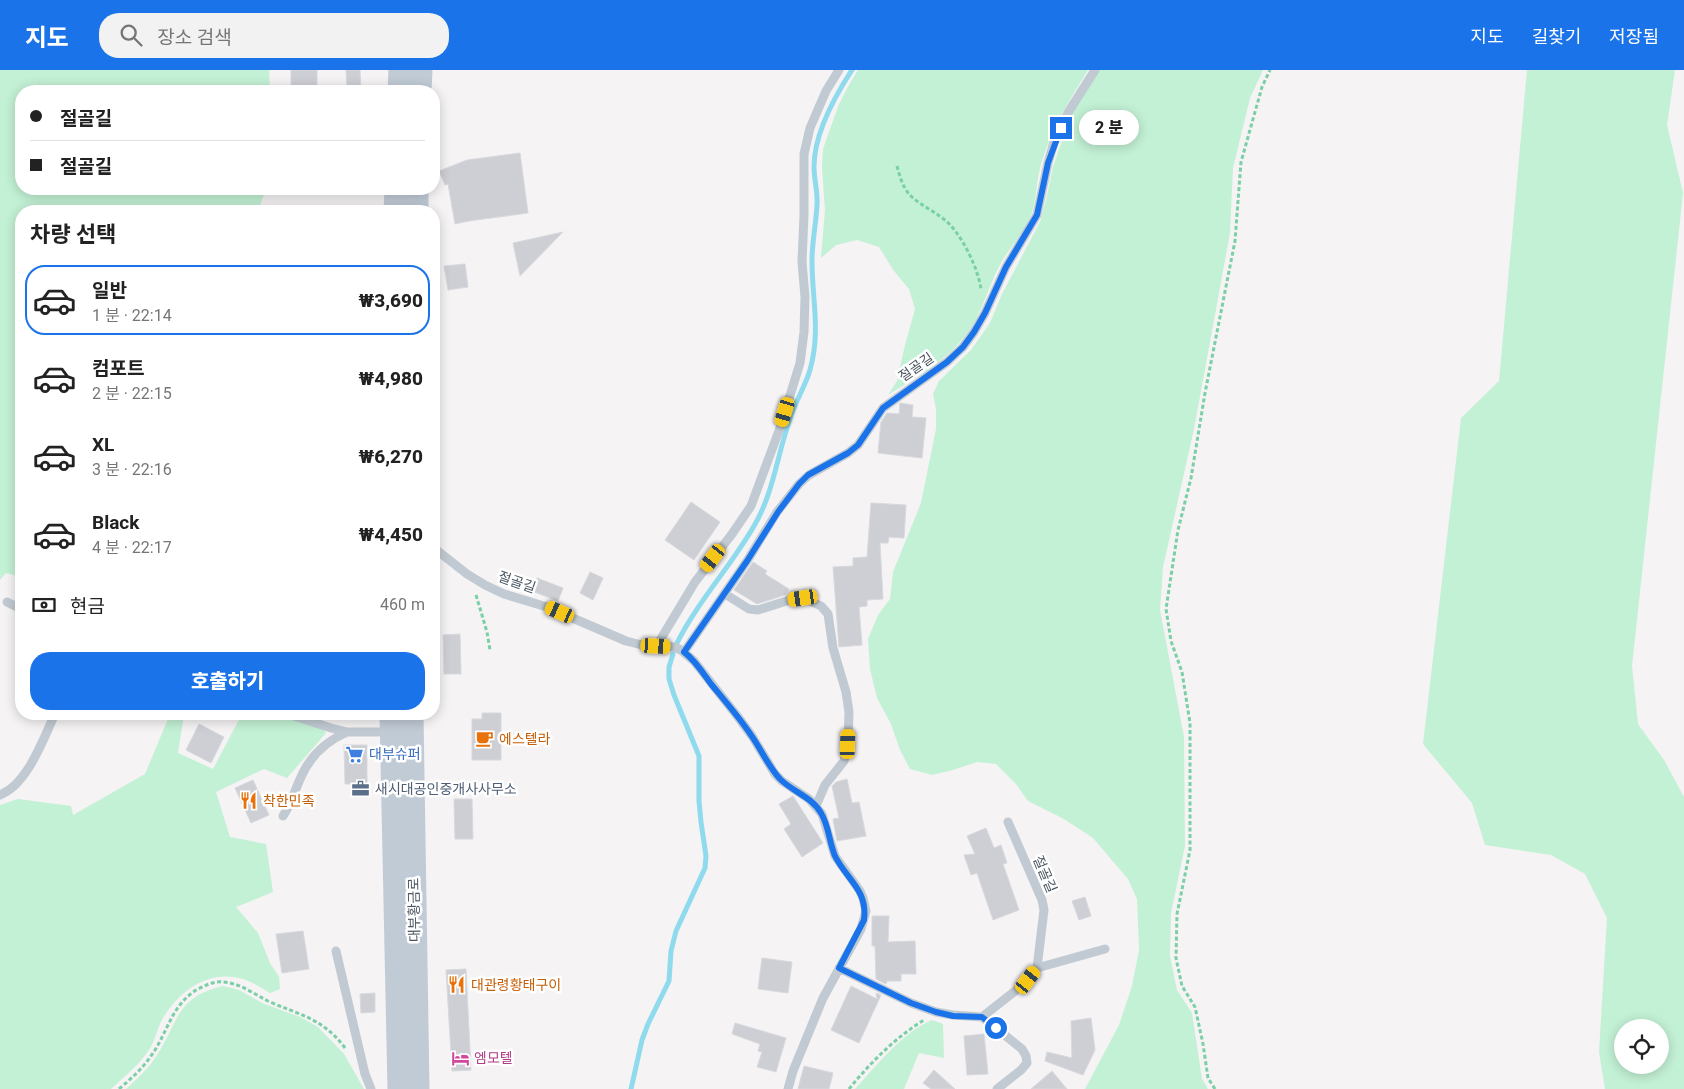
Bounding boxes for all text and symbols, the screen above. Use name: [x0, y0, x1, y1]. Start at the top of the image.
search box: [99, 13, 449, 58]
icon: search: [117, 21, 145, 49]
text: 지도: [25, 24, 69, 52]
text: 장소 검색: [157, 26, 232, 49]
text: 지도: [1471, 26, 1504, 47]
text: 길찾기: [1532, 26, 1581, 47]
text: 저장됨: [1609, 26, 1659, 47]
text: 절골길: [60, 107, 112, 130]
callout: 2 분: [1078, 110, 1138, 146]
route end: [1050, 117, 1072, 139]
text: 2 분: [1095, 118, 1123, 137]
text: 절골길: [60, 155, 112, 178]
text: 차량 선택: [30, 222, 116, 247]
icon: car: [32, 278, 77, 323]
text: 일반: [92, 279, 127, 302]
text: ₩3,690: [359, 289, 423, 312]
text: 1 분 · 22:14: [92, 306, 172, 325]
street label: 절골길: [896, 349, 936, 385]
icon: car: [32, 356, 77, 401]
text: 컴포트: [92, 357, 144, 380]
text: ₩4,980: [359, 367, 423, 390]
text: 2 분 · 22:15: [92, 384, 172, 403]
car: [773, 395, 796, 429]
text: XL: [92, 433, 114, 456]
icon: car: [32, 434, 77, 479]
text: ₩6,270: [359, 445, 423, 468]
text: 3 분 · 22:16: [92, 460, 172, 479]
text: Black: [92, 511, 139, 534]
icon: car: [32, 512, 77, 557]
text: ₩4,450: [359, 523, 423, 546]
text: 4 분 · 22:17: [92, 538, 172, 557]
car: [697, 542, 728, 574]
street label: 절골길: [496, 568, 538, 596]
car: [787, 588, 818, 608]
icon: cash: [30, 591, 58, 619]
text: 현금: [70, 595, 105, 618]
text: 460 m: [380, 595, 425, 614]
car: [543, 599, 576, 625]
car: [640, 638, 671, 654]
button: 호출하기: [30, 652, 425, 710]
cafe icon: 에스텔라: [475, 729, 495, 749]
car: [839, 729, 856, 759]
place label: 에스텔라: [499, 731, 551, 747]
supermarket icon: 대부슈퍼: [345, 744, 365, 764]
place label: 대부슈퍼: [369, 746, 421, 762]
office icon: 새시대공인중개사사무소: [351, 779, 371, 799]
place label: 새시대공인중개사사무소: [375, 781, 517, 797]
restaurant icon: 착한민족: [239, 791, 259, 811]
place label: 착한민족: [263, 793, 315, 809]
street label: 절골길: [1030, 853, 1060, 895]
street label: 대부황금로: [405, 878, 423, 942]
car: [1012, 964, 1043, 996]
restaurant icon: 대관령황태구이: [447, 975, 467, 995]
place label: 대관령황태구이: [471, 977, 561, 993]
route start: [985, 1017, 1007, 1039]
map controls: [1614, 1019, 1669, 1074]
button: locate: [1614, 1019, 1669, 1074]
hotel icon: 엠모텔: [450, 1048, 470, 1068]
place label: 엠모텔: [474, 1050, 513, 1066]

